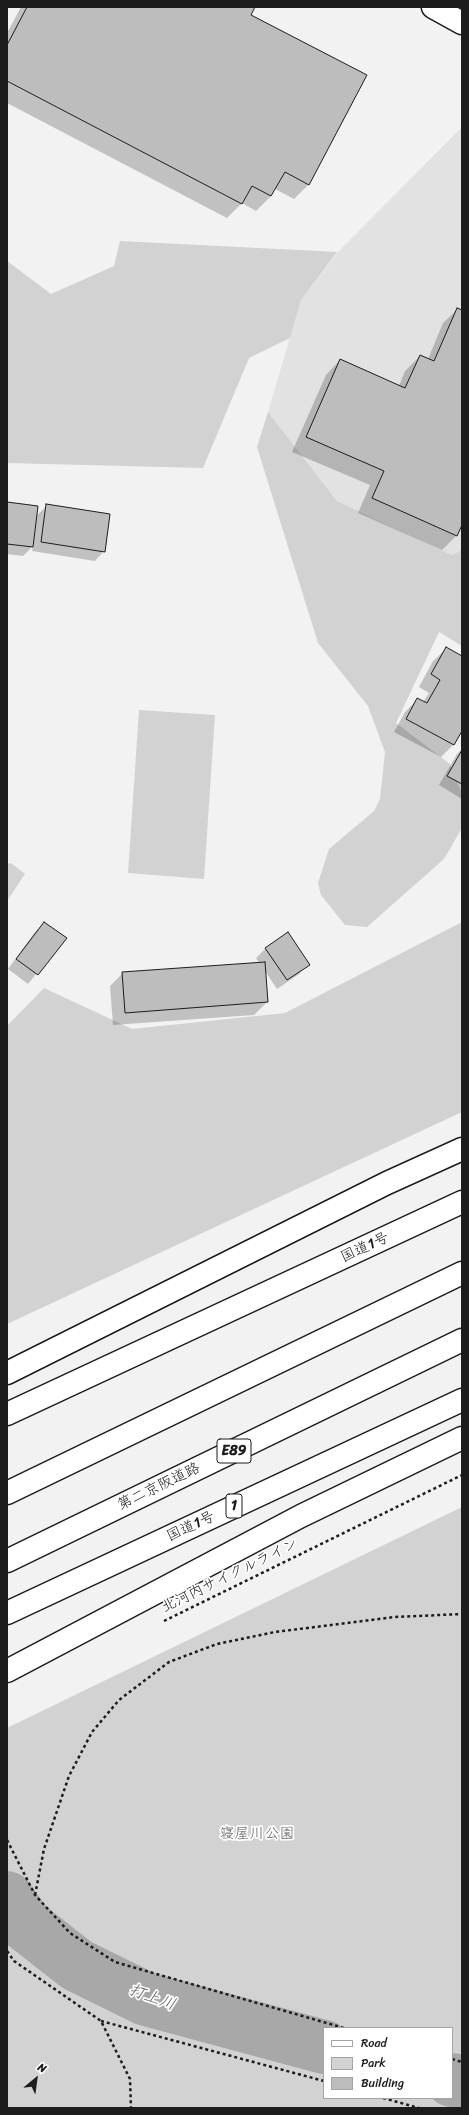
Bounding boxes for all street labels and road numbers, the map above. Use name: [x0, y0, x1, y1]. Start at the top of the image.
street label: 国道1号: [338, 1229, 392, 1267]
road number: E89: [217, 1439, 251, 1463]
street label: 第二京阪道路: [115, 1459, 203, 1515]
road number: 1: [226, 1494, 242, 1518]
street label: 国道1号: [164, 1508, 218, 1546]
street label: 北河内サイクルライン: [159, 1535, 301, 1617]

